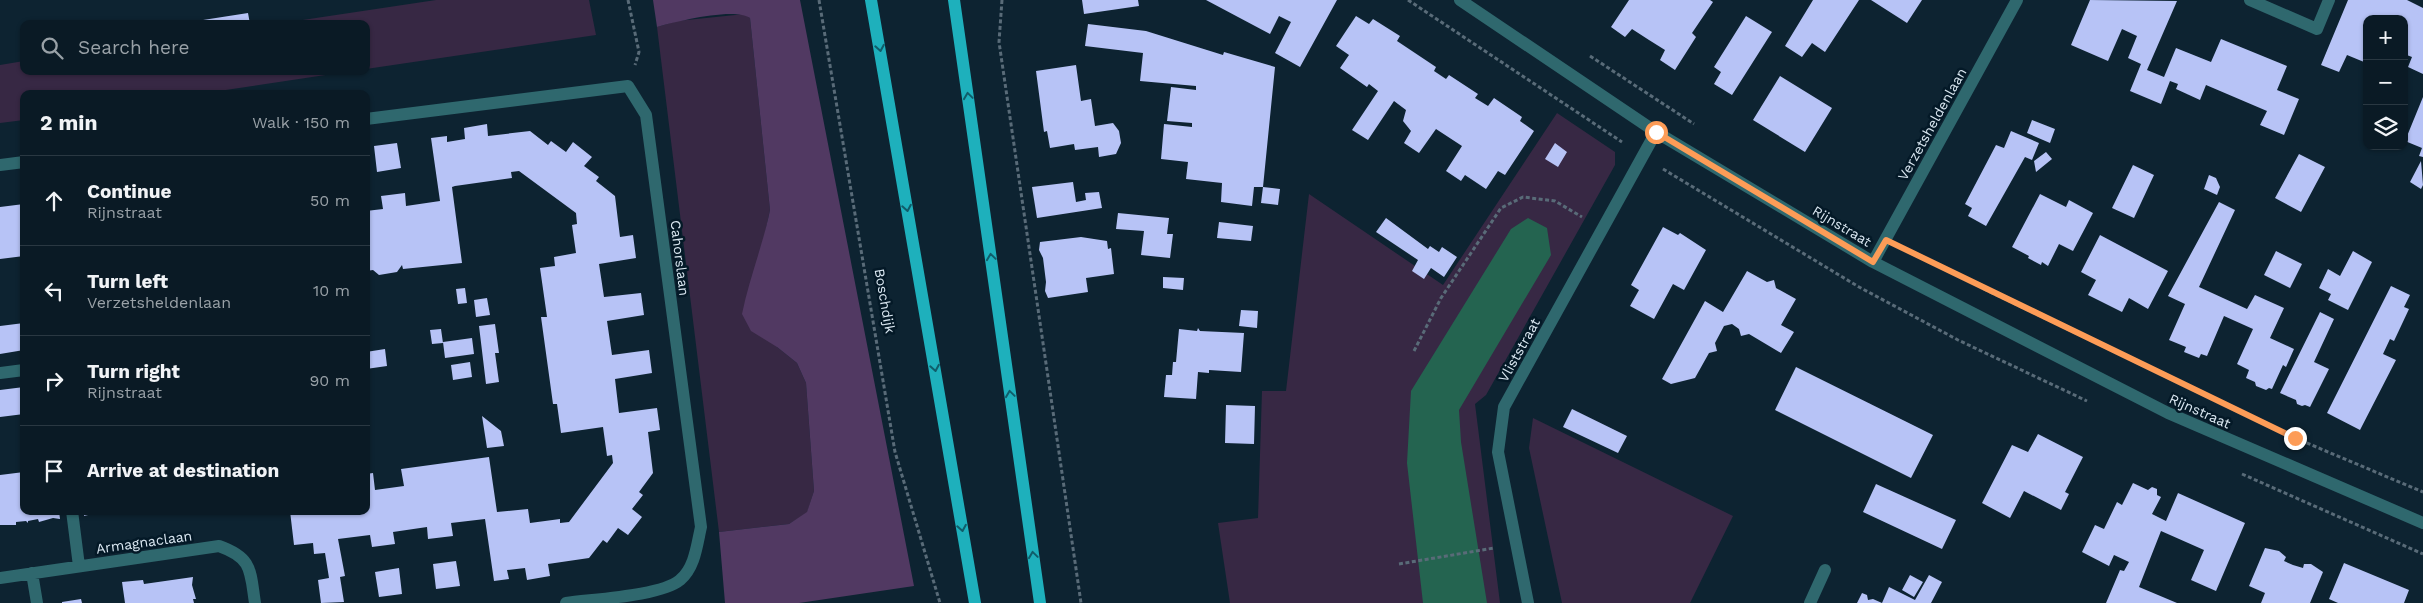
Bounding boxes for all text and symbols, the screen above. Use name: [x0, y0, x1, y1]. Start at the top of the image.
map controls: [2363, 15, 2408, 150]
button: +: [2363, 15, 2408, 60]
search box: [20, 20, 370, 75]
icon: search: [38, 34, 66, 62]
text: Search here: [78, 36, 189, 59]
one-way arrow: [874, 44, 884, 52]
button: −: [2363, 60, 2408, 105]
street label: Verzetsheldenlaan: [1894, 65, 1970, 183]
one-way arrow: [963, 92, 974, 100]
button: layers: [2363, 105, 2408, 150]
text: 2 min: [40, 110, 97, 135]
text: Walk · 150 m: [252, 113, 350, 132]
route start: [1645, 121, 1668, 144]
text: Continue: [87, 180, 171, 203]
icon: ahead: [40, 187, 68, 215]
text: 50 m: [310, 191, 350, 210]
street label: Rijnstraat: [1810, 202, 1874, 250]
text: Rijnstraat: [87, 203, 162, 222]
one-way arrow: [902, 204, 912, 213]
street label: Cahorslaan: [667, 219, 693, 297]
one-way arrow: [986, 253, 997, 261]
street label: Boschdijk: [871, 267, 899, 335]
text: Turn left: [87, 270, 168, 293]
icon: left: [40, 277, 68, 305]
text: 10 m: [313, 281, 350, 300]
text: Verzetsheldenlaan: [87, 293, 231, 312]
street label: Vliststraat: [1495, 315, 1543, 385]
text: Turn right: [87, 360, 180, 383]
one-way arrow: [929, 364, 939, 373]
icon: right: [40, 367, 68, 395]
text: 90 m: [309, 371, 350, 390]
text: Rijnstraat: [87, 383, 162, 402]
one-way arrow: [1006, 390, 1016, 398]
street label: Rijnstraat: [2167, 390, 2233, 432]
route end: [2284, 427, 2307, 450]
icon: arrive: [40, 457, 68, 485]
text: Arrive at destination: [87, 459, 279, 482]
one-way arrow: [957, 524, 967, 533]
street label: Armagnaclaan: [95, 527, 193, 557]
one-way arrow: [1028, 550, 1039, 558]

